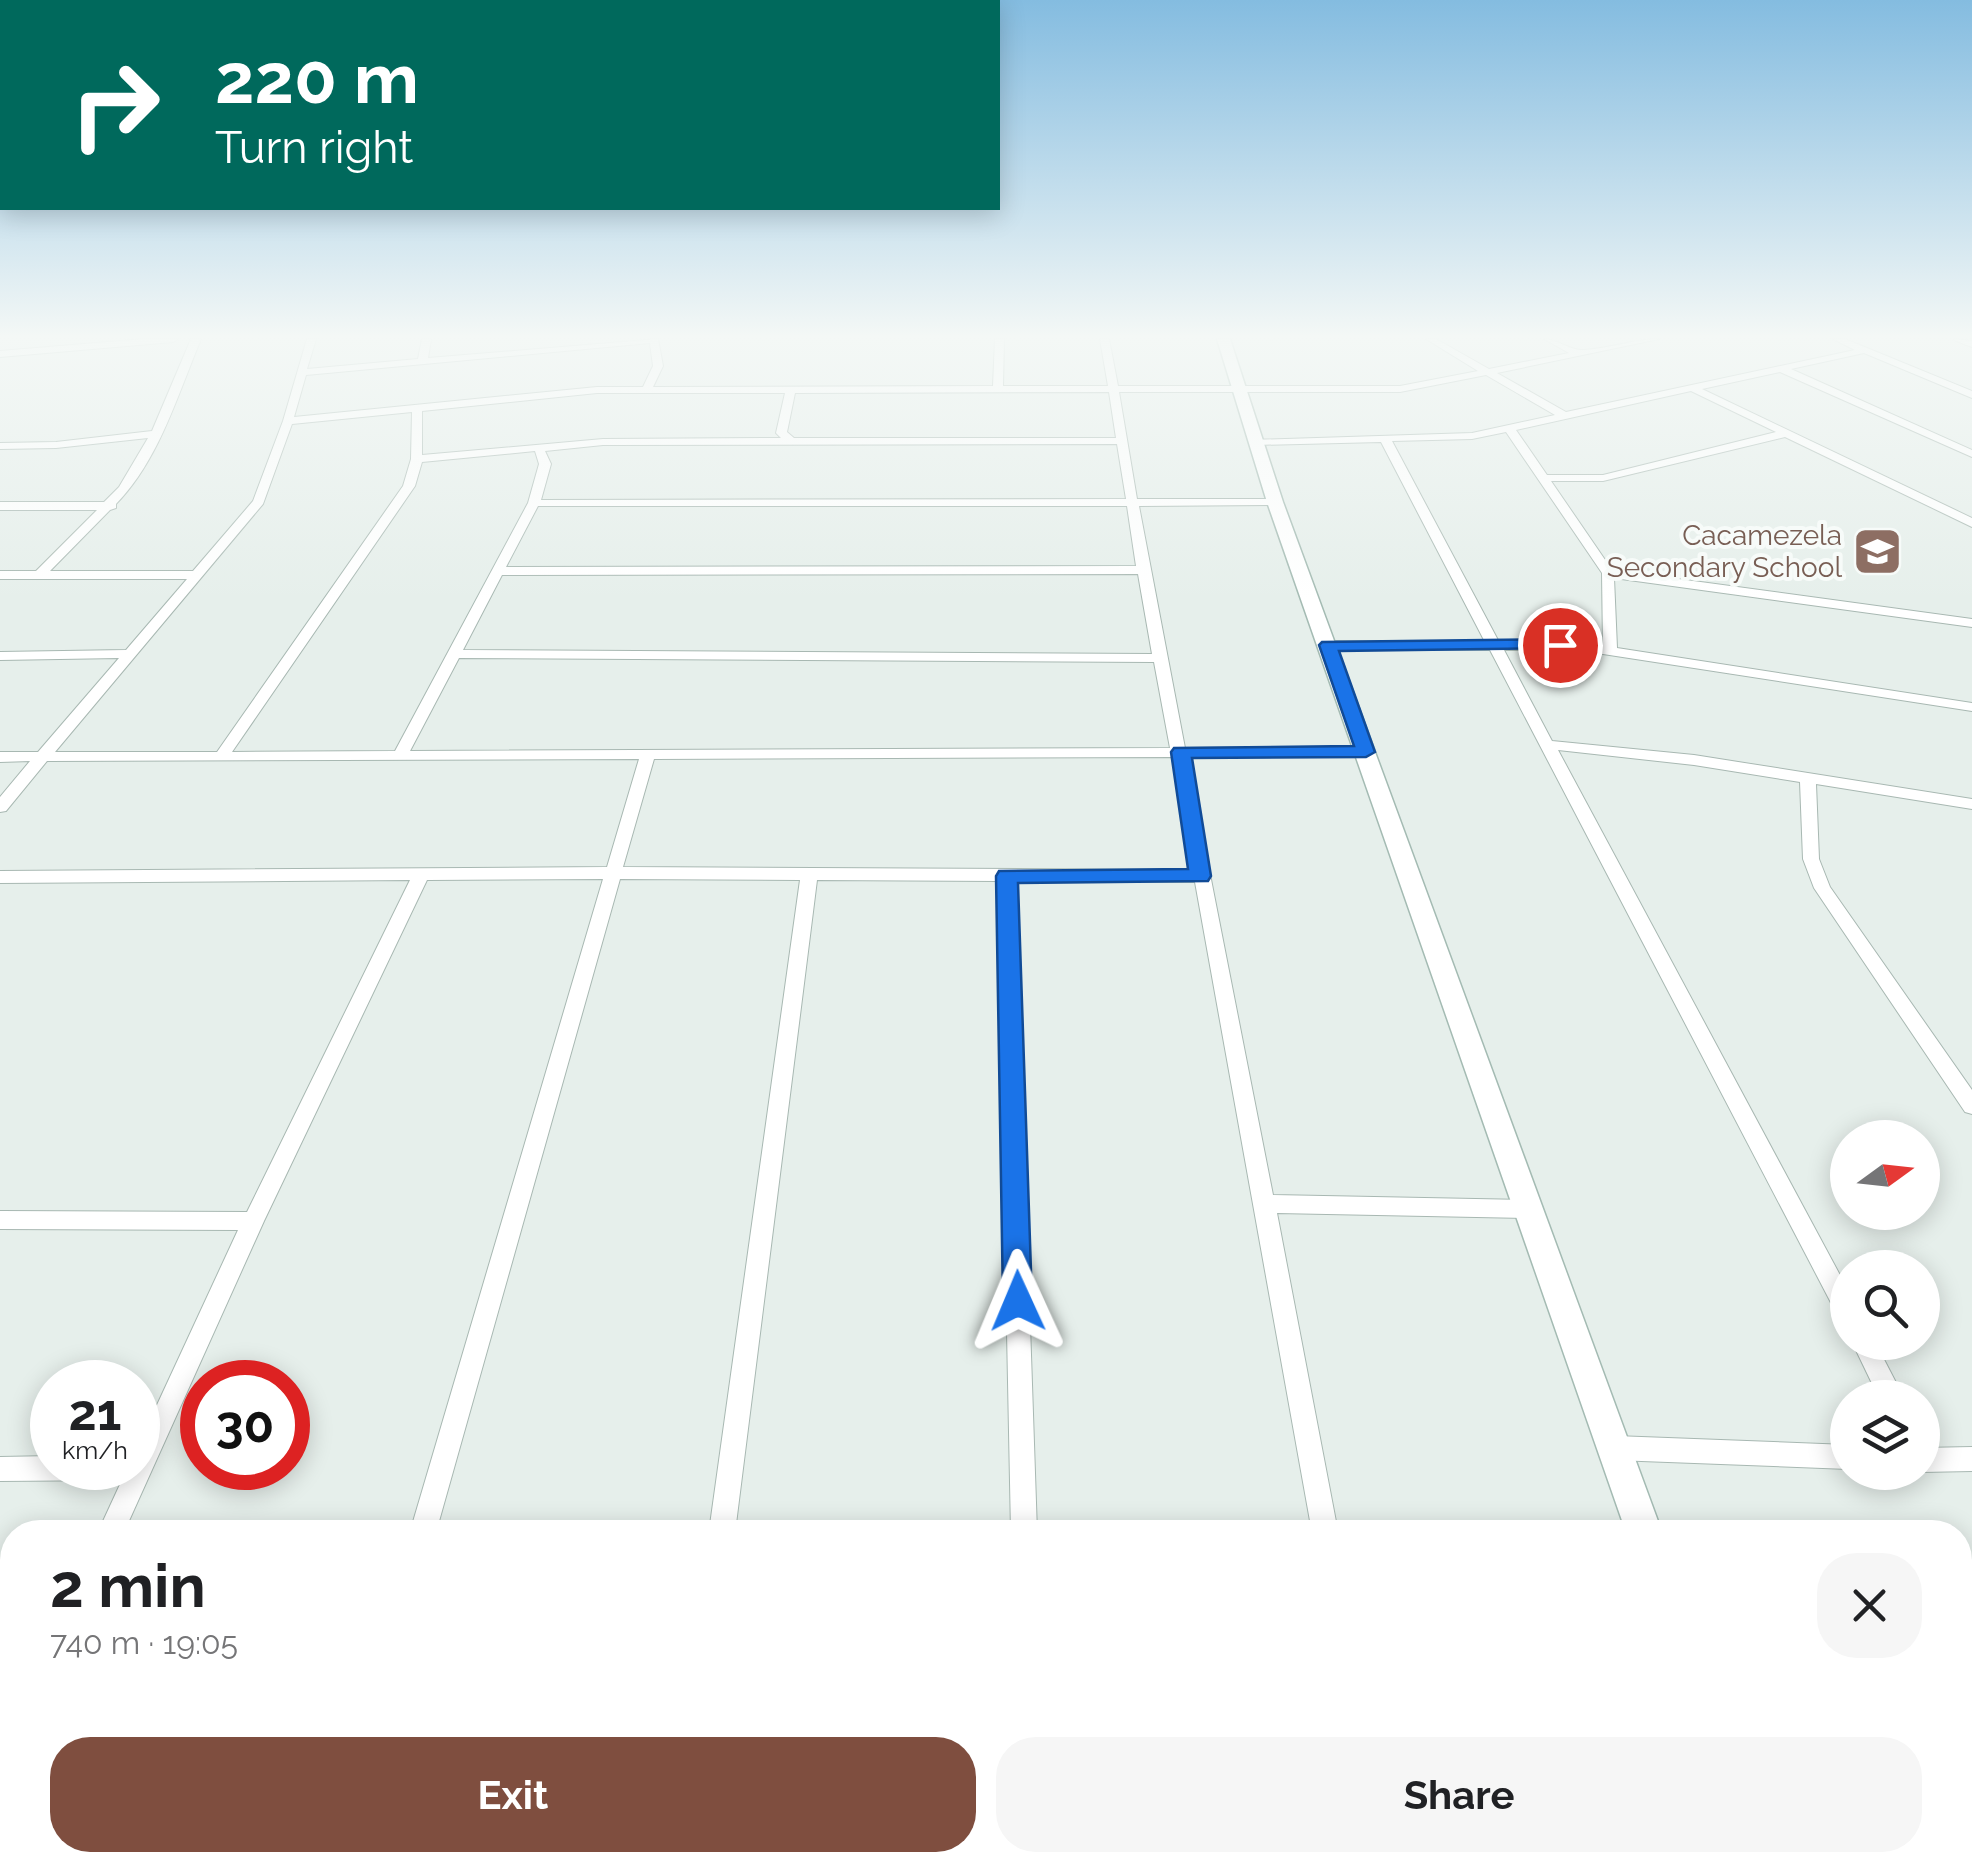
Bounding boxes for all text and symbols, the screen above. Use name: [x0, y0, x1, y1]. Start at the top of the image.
text: 220 m: [215, 37, 419, 119]
icon: right: [50, 40, 180, 170]
text: Turn right: [215, 121, 413, 174]
place label: Cacamezela Secondary School: [1607, 519, 1842, 584]
school or university icon: Cacamezela Secondary School: [1851, 525, 1903, 577]
pin: [1518, 603, 1603, 688]
icon: arrive: [1533, 618, 1588, 673]
north arrow: [1830, 1120, 1940, 1230]
map controls: [1830, 1120, 1940, 1490]
position arrow: [966, 1249, 1070, 1353]
button: search: [1830, 1250, 1940, 1360]
speed limit sign: 30: [180, 1360, 310, 1490]
button: layers: [1830, 1380, 1940, 1490]
text: 21: [69, 1383, 121, 1442]
text: km/h: [62, 1435, 128, 1465]
text: 2 min: [50, 1551, 206, 1621]
button: close: [1817, 1553, 1922, 1658]
text: 740 m · 19:05: [50, 1624, 238, 1661]
button: Exit: [50, 1737, 976, 1852]
button: Share: [996, 1737, 1922, 1852]

